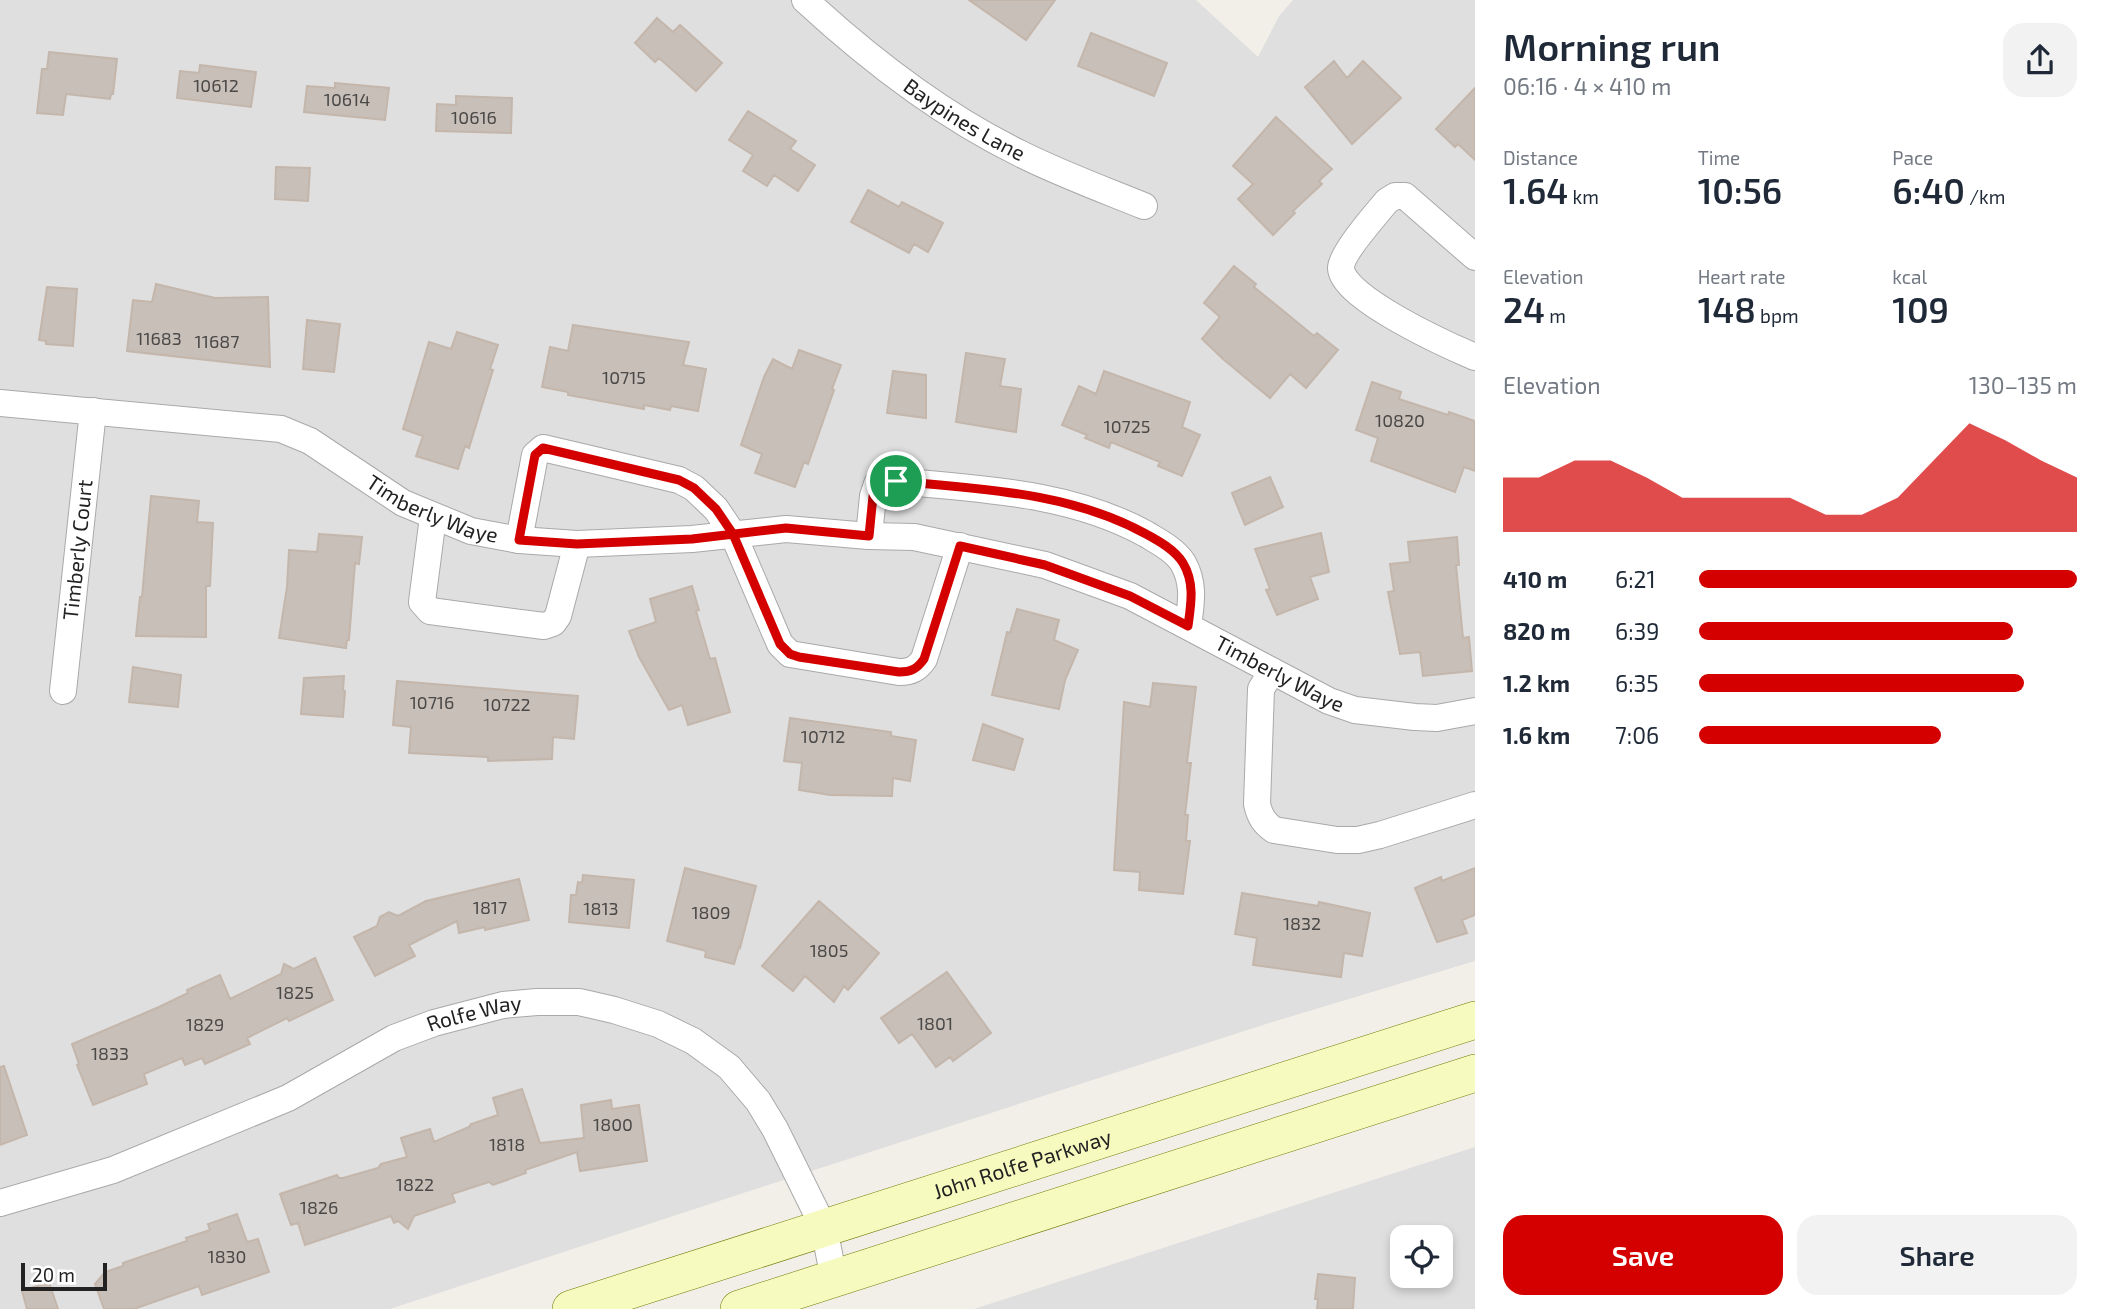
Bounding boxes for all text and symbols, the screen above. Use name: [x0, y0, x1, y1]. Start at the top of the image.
text: Morning run: [1503, 23, 1721, 69]
button: share: [2003, 23, 2077, 97]
street label: Baypines Lane: [899, 72, 1030, 165]
text: 06:16 · 4 × 410 m: [1503, 72, 1671, 100]
house number: 10612: [193, 74, 239, 96]
house number: 10614: [324, 88, 370, 110]
house number: 10616: [451, 106, 497, 128]
text: Distance: [1503, 146, 1578, 169]
text: Time: [1698, 146, 1740, 169]
text: Pace: [1892, 146, 1933, 169]
text: 1.64: [1503, 169, 1568, 211]
text: 10:56: [1698, 169, 1782, 211]
text: 6:40: [1892, 169, 1965, 211]
text: km: [1568, 185, 1599, 208]
text: /km: [1965, 185, 2005, 208]
text: Elevation: [1503, 265, 1584, 288]
text: Heart rate: [1698, 265, 1786, 288]
text: kcal: [1892, 265, 1927, 288]
text: 24: [1503, 288, 1545, 330]
text: 148: [1698, 288, 1756, 330]
text: 109: [1892, 288, 1949, 330]
text: m: [1545, 304, 1566, 327]
text: bpm: [1756, 304, 1799, 327]
house number: 11683: [136, 327, 182, 349]
house number: 11687: [195, 330, 239, 352]
house number: 10715: [602, 366, 646, 388]
text: Elevation: [1503, 371, 1601, 399]
text: 130–135 m: [1969, 371, 2077, 399]
house number: 10820: [1375, 409, 1425, 431]
house number: 10725: [1104, 415, 1151, 437]
pin: [866, 451, 926, 511]
icon: arrive: [877, 462, 915, 500]
street label: Timberly Waye: [363, 468, 500, 547]
street label: Timberly Court: [57, 478, 97, 621]
text: 410 m: [1503, 565, 1567, 593]
text: 6:21: [1615, 565, 1656, 593]
text: 820 m: [1503, 617, 1570, 645]
text: 6:39: [1615, 617, 1660, 645]
street label: Timberly Waye: [1211, 629, 1347, 716]
text: 1.2 km: [1503, 669, 1570, 697]
text: 6:35: [1615, 669, 1659, 697]
house number: 10716: [410, 691, 454, 713]
house number: 10722: [483, 693, 531, 715]
text: 1.6 km: [1503, 721, 1570, 749]
text: 7:06: [1615, 721, 1659, 749]
house number: 10712: [801, 725, 845, 747]
house number: 1817: [473, 896, 507, 918]
house number: 1813: [583, 897, 619, 919]
house number: 1809: [691, 901, 731, 923]
house number: 1832: [1283, 912, 1321, 934]
house number: 1805: [810, 939, 848, 961]
house number: 1825: [276, 981, 314, 1003]
street label: Rolfe Way: [423, 989, 523, 1036]
house number: 1801: [917, 1012, 953, 1034]
house number: 1829: [186, 1013, 224, 1035]
house number: 1833: [91, 1042, 129, 1064]
house number: 1800: [593, 1113, 633, 1135]
street label: John Rolfe Parkway: [930, 1123, 1114, 1203]
house number: 1818: [489, 1133, 525, 1155]
house number: 1822: [396, 1173, 434, 1195]
house number: 1826: [300, 1196, 338, 1218]
button: Save: [1503, 1215, 1783, 1295]
button: Share: [1797, 1215, 2077, 1295]
map controls: [1390, 1225, 1453, 1288]
button: locate: [1390, 1225, 1453, 1288]
house number: 1830: [208, 1245, 246, 1267]
scale bar: [21, 1260, 107, 1292]
text: 20 m: [32, 1263, 75, 1286]

